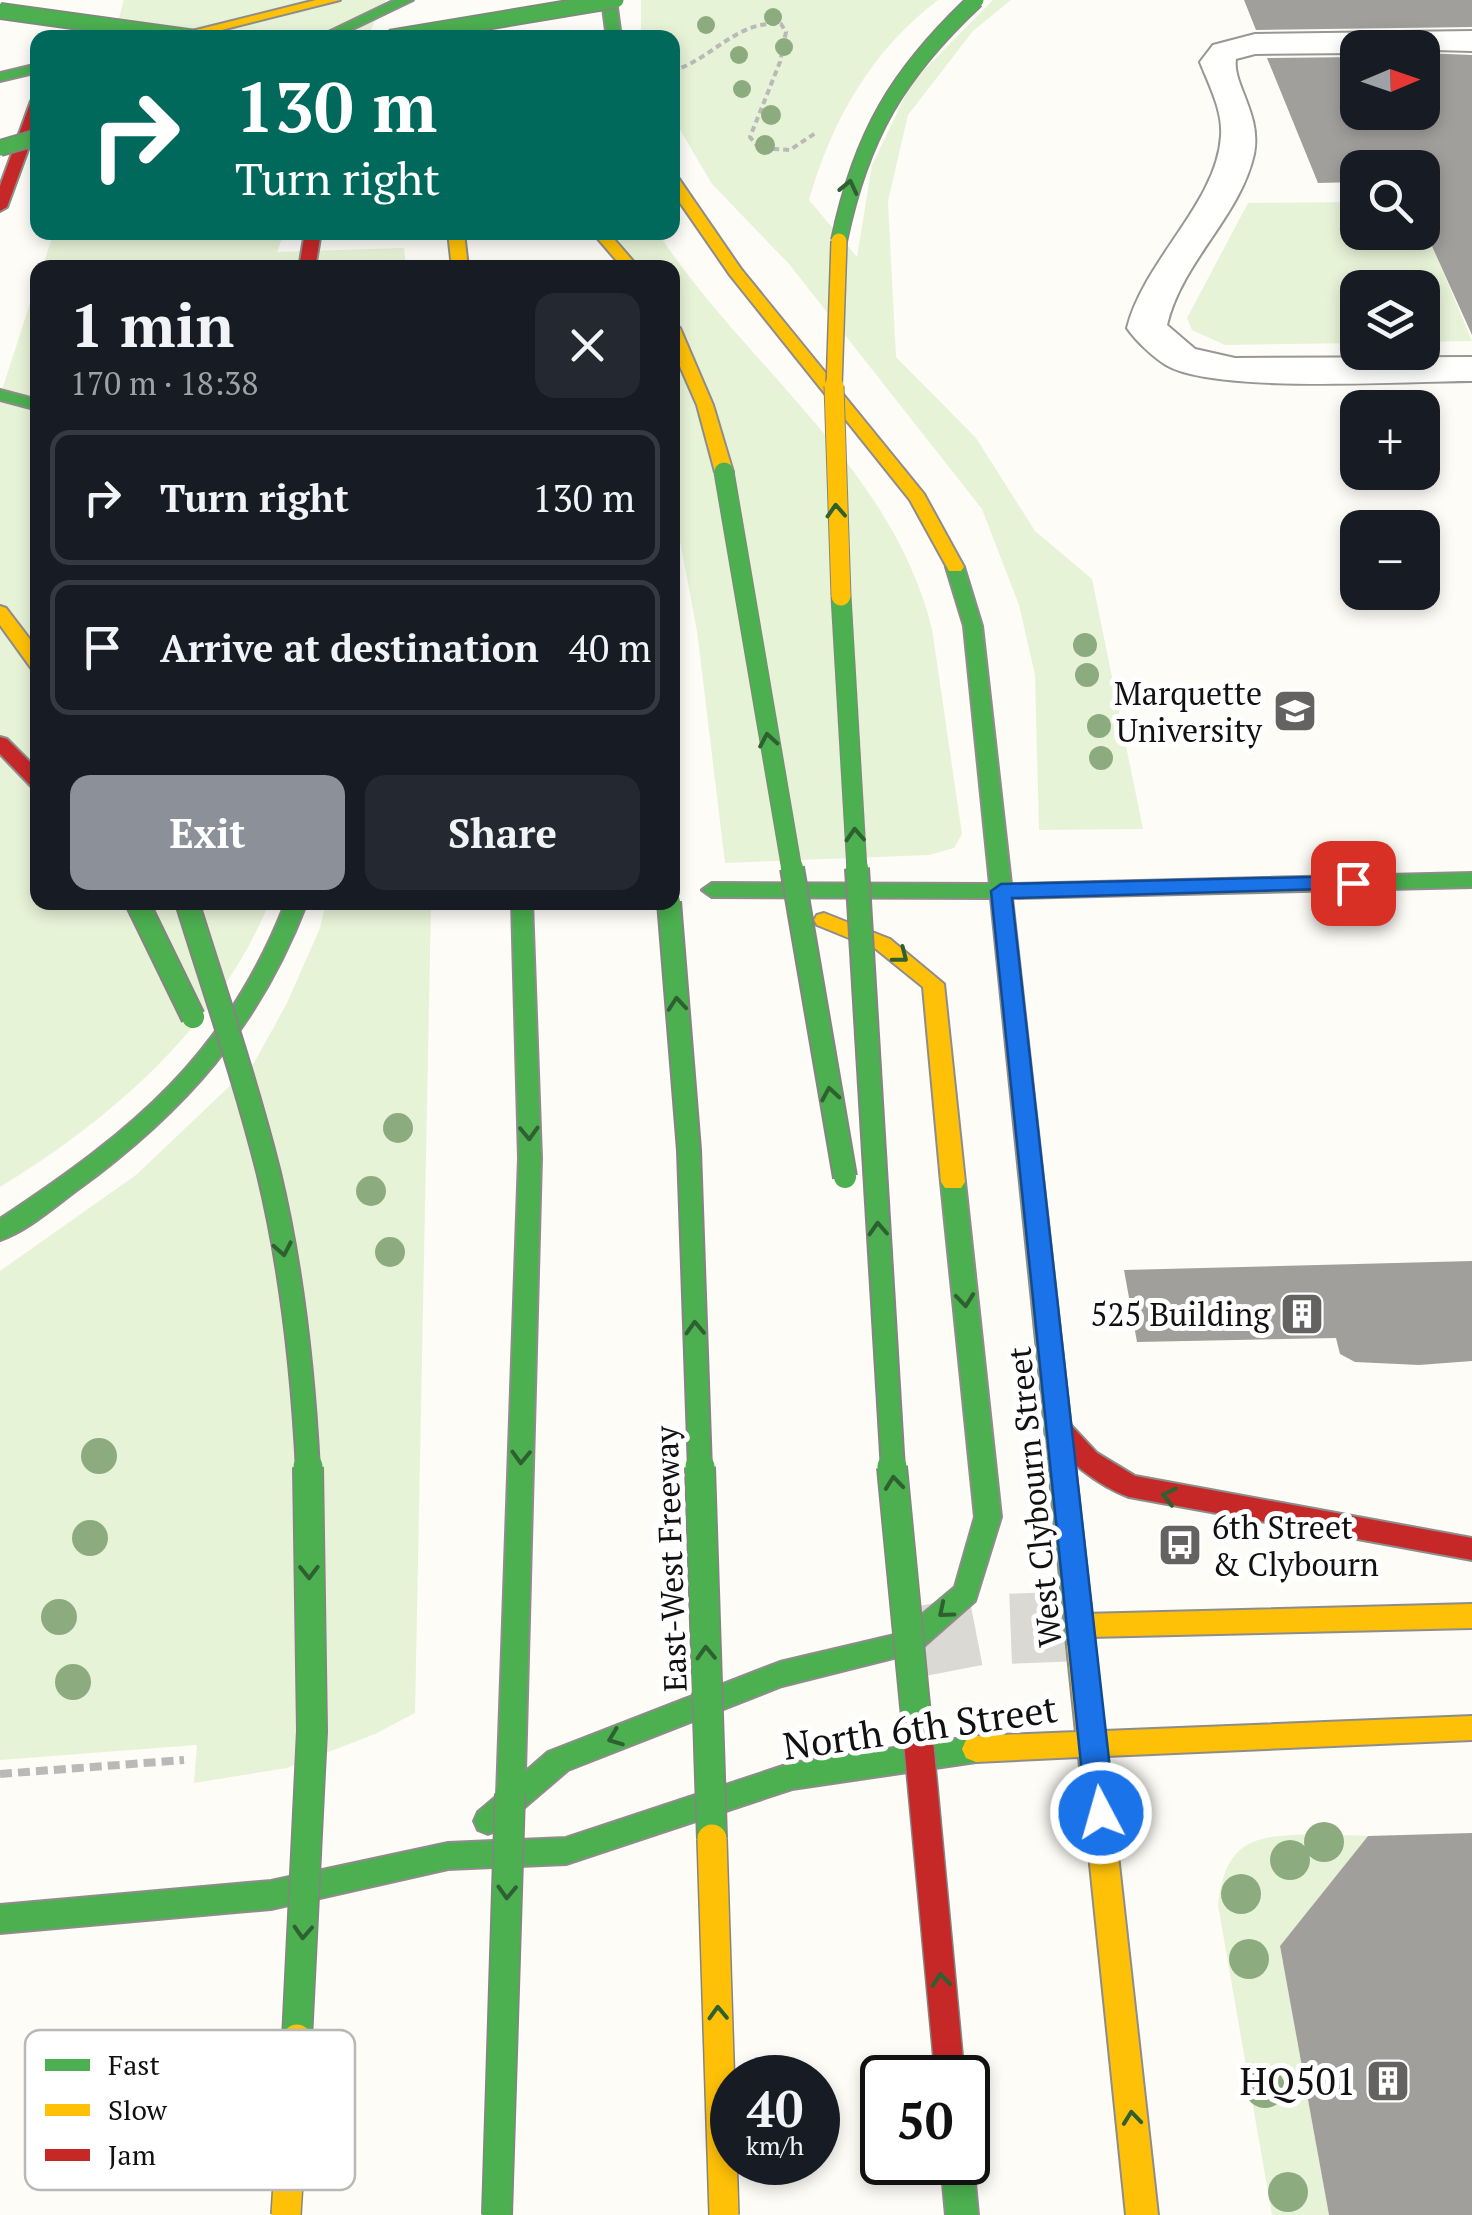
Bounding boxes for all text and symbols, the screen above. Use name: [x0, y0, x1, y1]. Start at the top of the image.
north arrow: [1340, 30, 1440, 130]
map controls: [1340, 30, 1440, 610]
text: 130 m: [235, 59, 437, 152]
icon: right: [70, 70, 200, 200]
text: Turn right: [235, 148, 440, 208]
button: search: [1340, 150, 1440, 250]
one-way arrow: [837, 179, 858, 196]
button: layers: [1340, 270, 1440, 370]
text: 1 min: [70, 285, 234, 364]
button: close: [535, 293, 640, 398]
text: 170 m · 18:38: [70, 362, 258, 404]
button: +: [1340, 390, 1440, 490]
icon: right: [75, 470, 130, 525]
text: Turn right: [160, 473, 349, 523]
text: 130 m: [532, 473, 635, 523]
one-way arrow: [826, 502, 847, 518]
button: −: [1340, 510, 1440, 610]
icon: arrive: [75, 620, 130, 675]
text: Arrive at destination: [160, 623, 539, 673]
text: 40 m: [569, 623, 651, 673]
place label: Marquette University: [1114, 672, 1263, 751]
school or university icon: Marquette University: [1272, 688, 1318, 734]
one-way arrow: [758, 731, 779, 748]
button: Exit: [70, 775, 345, 890]
button: Share: [365, 775, 640, 890]
one-way arrow: [845, 827, 866, 843]
pin: [1311, 841, 1396, 926]
icon: arrive: [1326, 856, 1381, 911]
one-way arrow: [890, 944, 908, 962]
one-way arrow: [667, 995, 688, 1011]
one-way arrow: [820, 1086, 841, 1102]
one-way arrow: [519, 1125, 540, 1141]
one-way arrow: [868, 1221, 889, 1237]
one-way arrow: [271, 1240, 292, 1257]
building icon: 525 Building: [1279, 1291, 1325, 1337]
one-way arrow: [954, 1293, 976, 1309]
place label: 525 Building: [1091, 1293, 1271, 1335]
one-way arrow: [684, 1319, 705, 1335]
street label: West Clybourn Street: [997, 1345, 1071, 1649]
street label: East-West Freeway: [644, 1424, 696, 1693]
one-way arrow: [510, 1450, 531, 1466]
one-way arrow: [884, 1474, 906, 1490]
one-way arrow: [1161, 1487, 1178, 1508]
place label: 6th Street & Clybourn: [1212, 1506, 1379, 1585]
bus stop icon: 6th Street & Clybourn: [1157, 1522, 1203, 1568]
one-way arrow: [298, 1565, 319, 1581]
one-way arrow: [938, 1600, 956, 1618]
one-way arrow: [695, 1644, 716, 1660]
street label: North 6th Street: [780, 1683, 1060, 1771]
one-way arrow: [607, 1727, 625, 1747]
position arrow: [1049, 1761, 1153, 1865]
one-way arrow: [497, 1884, 518, 1900]
one-way arrow: [293, 1924, 314, 1940]
one-way arrow: [931, 1972, 953, 1988]
one-way arrow: [707, 2004, 728, 2020]
legend: [25, 2030, 355, 2190]
text: Fast: [108, 2046, 160, 2083]
speed limit sign: 50: [860, 2055, 990, 2185]
place label: HQ501: [1239, 2056, 1356, 2106]
building icon: HQ501: [1365, 2058, 1411, 2104]
text: 40: [747, 2075, 803, 2141]
text: Slow: [108, 2091, 168, 2128]
one-way arrow: [1122, 2110, 1143, 2126]
text: km/h: [746, 2129, 804, 2162]
text: Jam: [108, 2136, 156, 2173]

